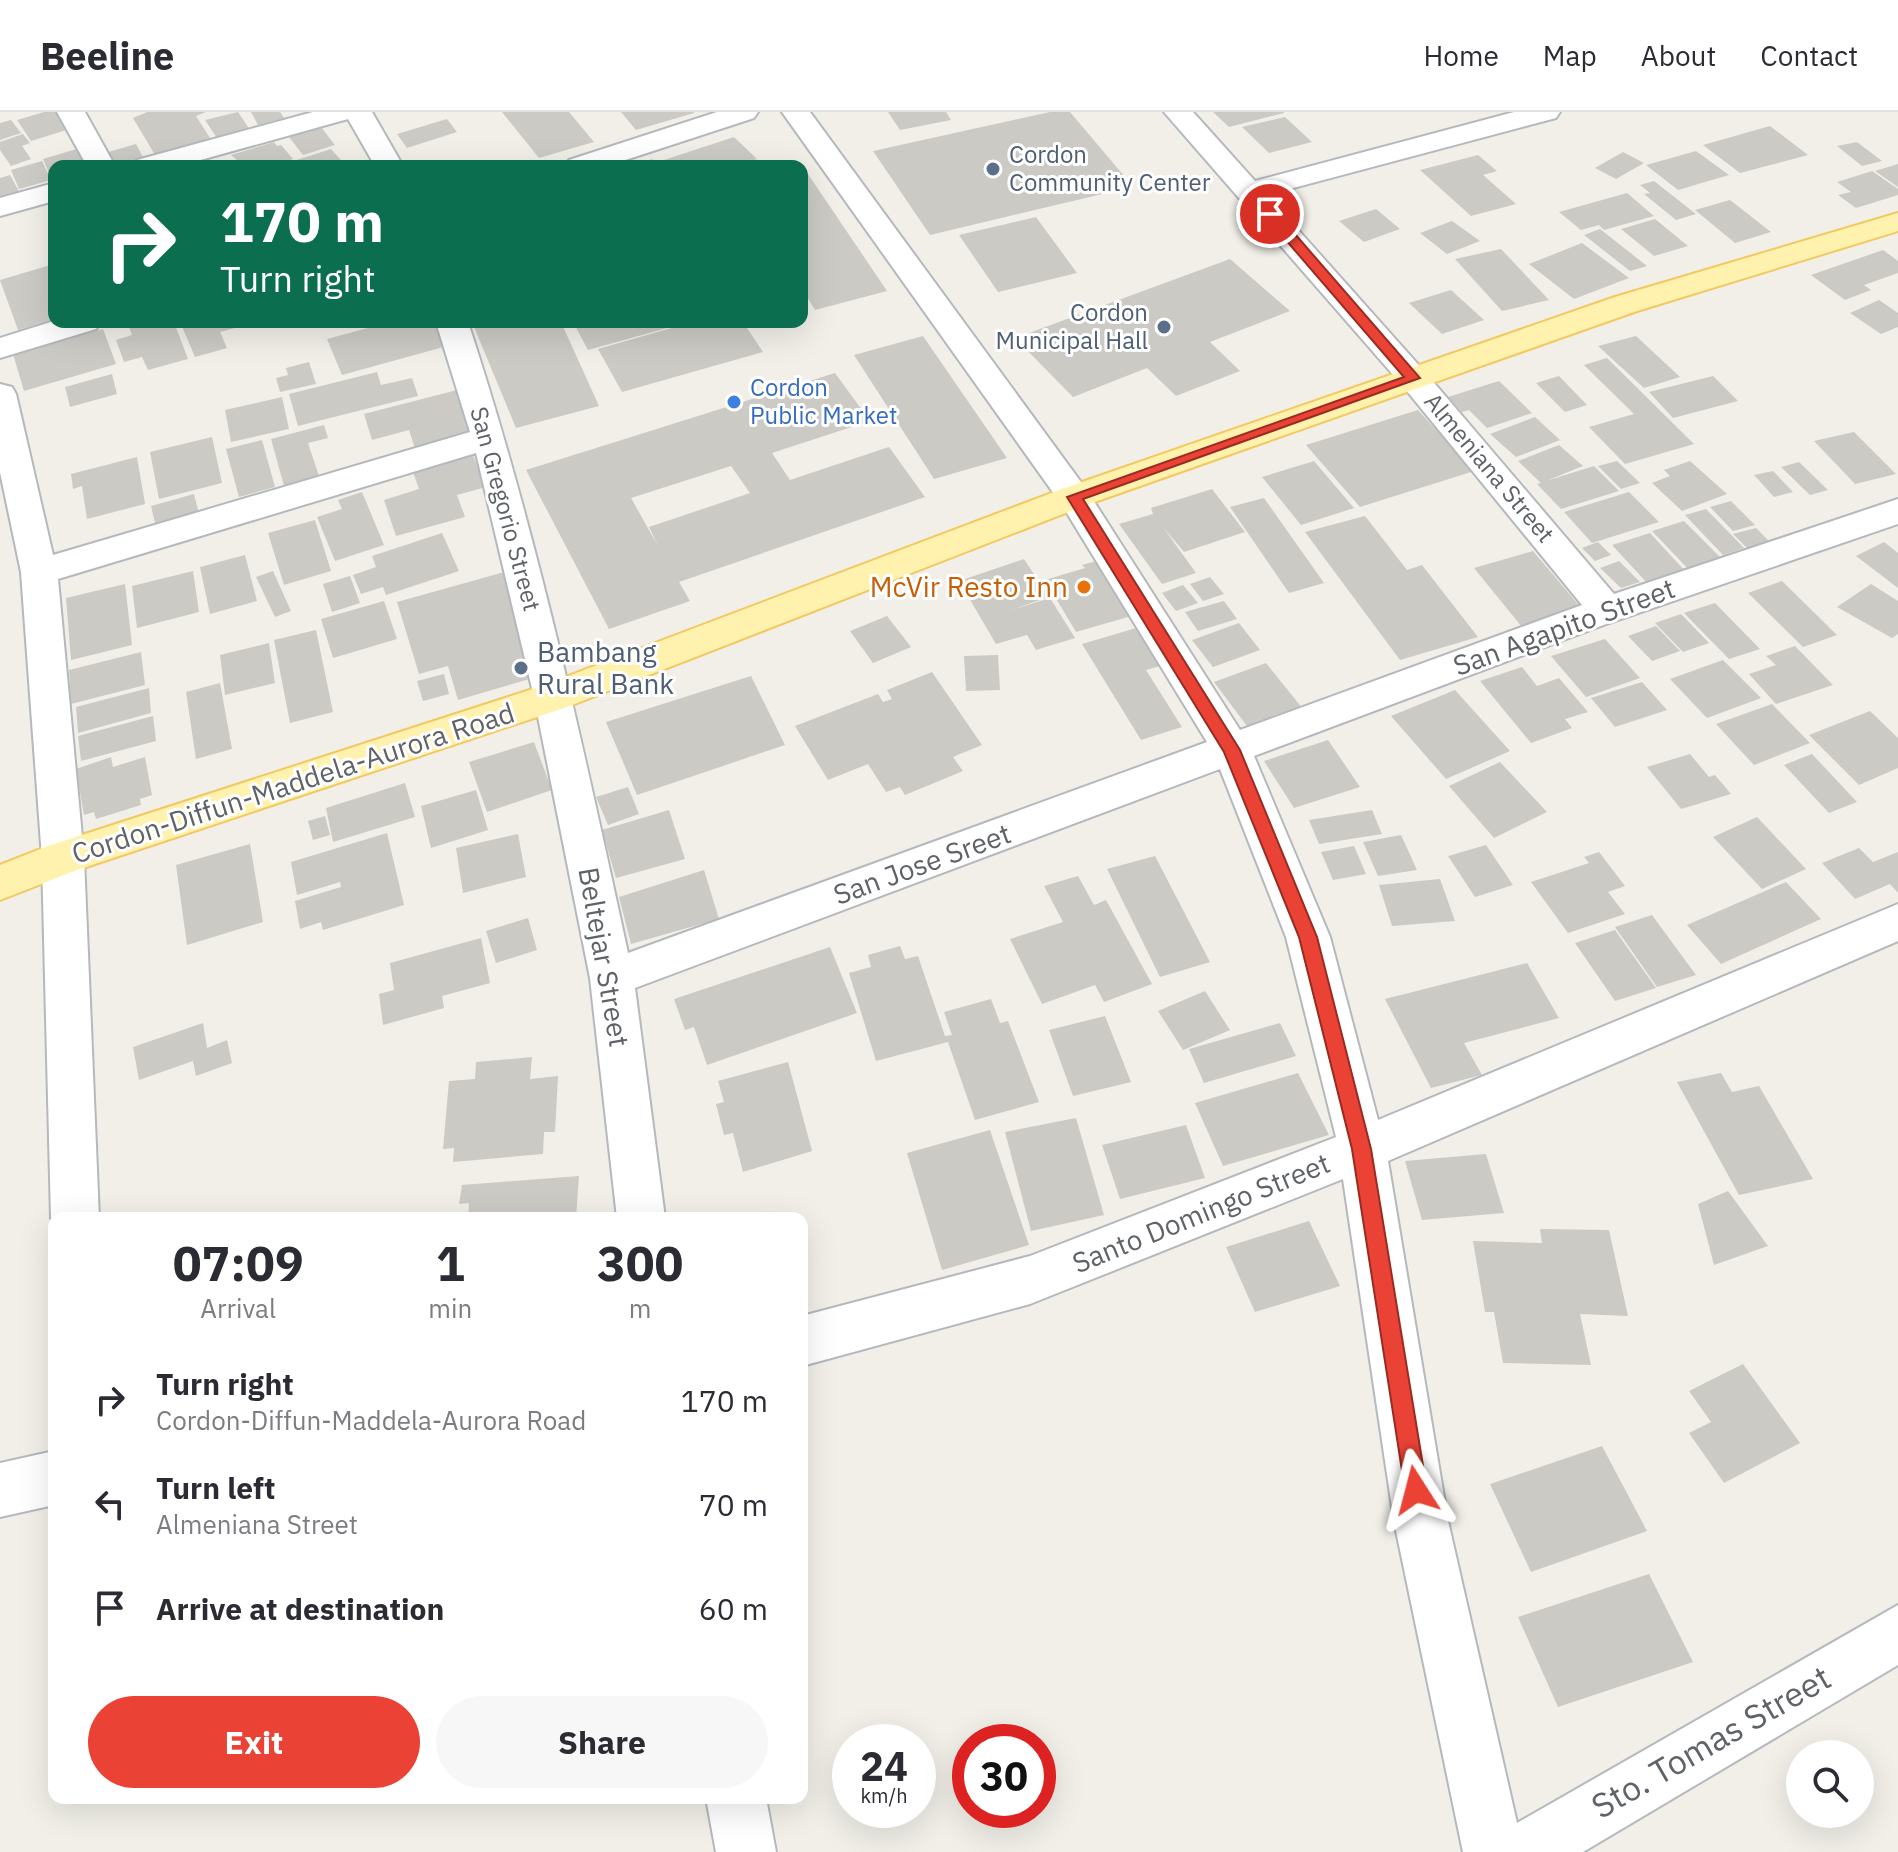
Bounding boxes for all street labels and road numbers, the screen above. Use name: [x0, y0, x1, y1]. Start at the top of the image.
street label: Almeniana Street: [1418, 386, 1562, 549]
street label: San Gregorio Street: [463, 403, 549, 614]
street label: San Agapito Street: [1448, 569, 1680, 684]
street label: Cordon-Diffun-Maddela-Aurora Road: [67, 693, 519, 872]
street label: San Jose Sreet: [828, 814, 1016, 913]
street label: Beltejar Street: [570, 864, 639, 1050]
street label: Santo Domingo Street: [1067, 1144, 1335, 1281]
street label: Sto. Tomas Street: [1583, 1655, 1838, 1827]

